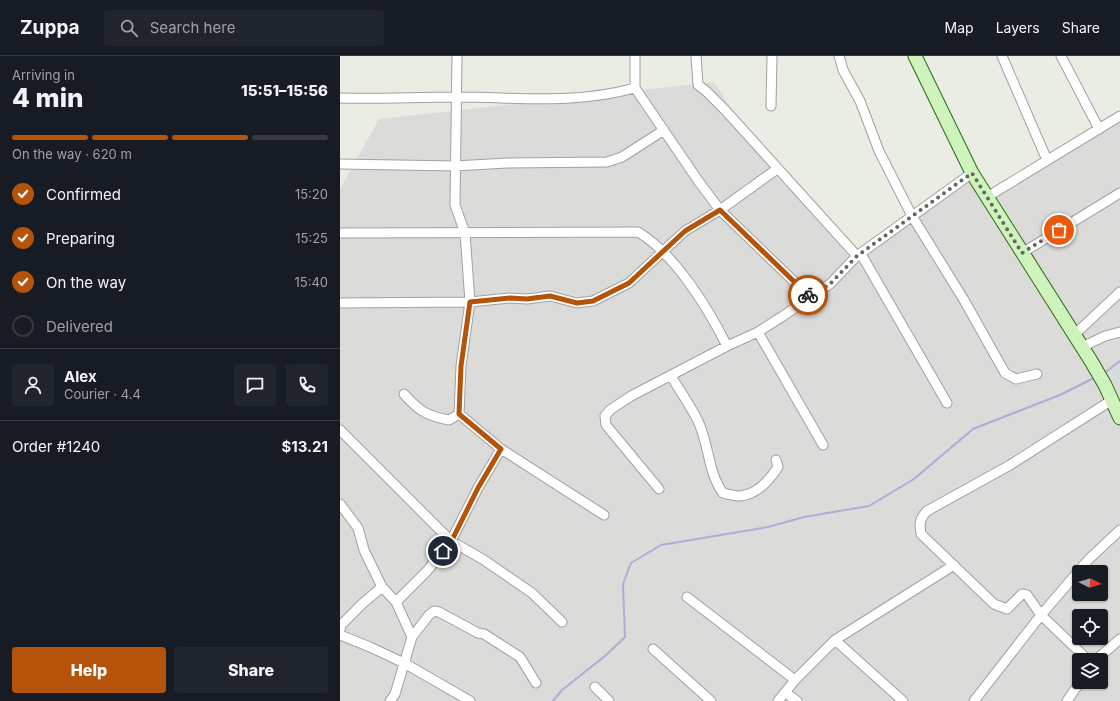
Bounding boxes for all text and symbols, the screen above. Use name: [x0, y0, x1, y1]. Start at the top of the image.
search box: [104, 10, 384, 46]
text: Zuppa: [20, 16, 80, 39]
icon: search: [118, 17, 140, 39]
text: Search here: [150, 18, 235, 37]
text: Map: [945, 19, 974, 36]
text: Layers: [996, 19, 1040, 36]
text: Share: [1062, 19, 1100, 36]
text: Arriving in: [12, 67, 75, 83]
text: 15:51–15:56: [241, 81, 328, 100]
text: 4 min: [12, 82, 84, 113]
text: On the way · 620 m: [12, 146, 132, 162]
icon: check: [12, 183, 34, 205]
text: Confirmed: [46, 185, 121, 204]
text: 15:20: [295, 186, 328, 202]
pin: [1042, 213, 1076, 247]
icon: bag: [1048, 219, 1070, 241]
icon: check: [12, 227, 34, 249]
text: Preparing: [46, 229, 115, 248]
text: 15:25: [295, 230, 328, 246]
icon: check: [12, 271, 34, 293]
text: On the way: [46, 273, 126, 292]
text: 15:40: [294, 274, 328, 290]
courier: [788, 275, 828, 315]
icon: bike: [797, 284, 819, 306]
text: Delivered: [46, 317, 113, 336]
button: person: [12, 364, 54, 406]
button: chat: [234, 364, 276, 406]
button: phone: [286, 364, 328, 406]
text: Alex: [64, 367, 97, 386]
text: Courier · 4.4: [64, 386, 141, 402]
text: Order #1240: [12, 437, 100, 456]
text: $13.21: [281, 437, 328, 456]
pin: [426, 534, 460, 568]
icon: home: [432, 540, 454, 562]
north arrow: [1072, 565, 1108, 601]
map controls: [1072, 565, 1108, 689]
button: locate: [1072, 609, 1108, 645]
button: Help: [12, 647, 166, 693]
button: Share: [174, 647, 328, 693]
button: layers: [1072, 653, 1108, 689]

